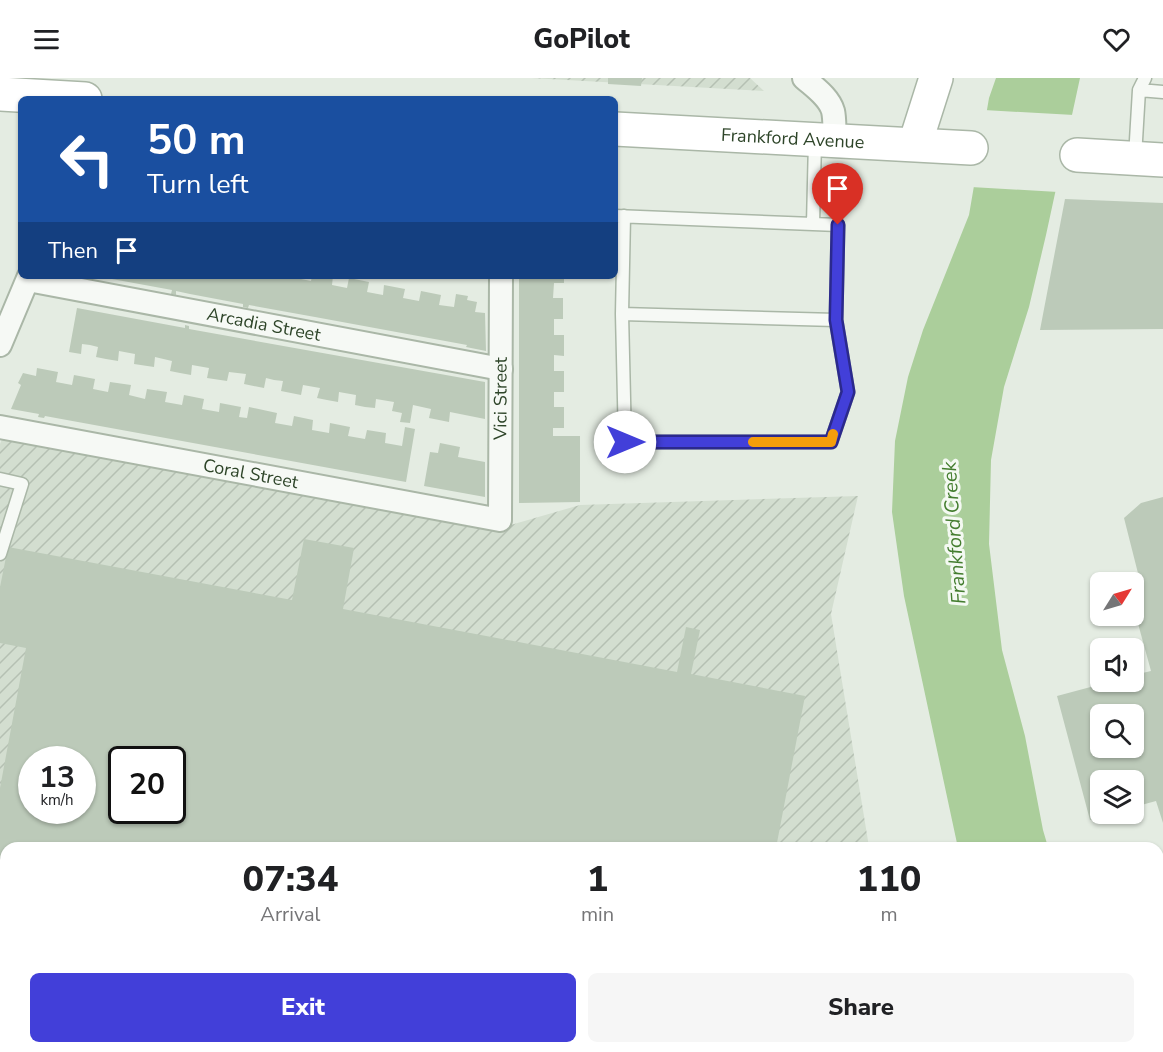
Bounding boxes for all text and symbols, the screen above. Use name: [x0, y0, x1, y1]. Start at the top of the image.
text: GoPilot: [533, 21, 630, 58]
icon: menu: [30, 23, 63, 56]
icon: heart: [1100, 23, 1133, 56]
text: 50 m: [147, 112, 246, 169]
icon: left: [48, 120, 126, 198]
street label: Frankford Avenue: [721, 123, 865, 154]
pin: [812, 163, 863, 225]
text: Turn left: [147, 166, 248, 203]
icon: arrive: [821, 172, 854, 205]
icon: arrive: [110, 234, 143, 267]
text: Then: [48, 236, 98, 266]
street label: Arcadia Street: [205, 302, 323, 347]
street label: Vici Street: [488, 356, 513, 441]
position arrow: [593, 410, 657, 474]
street label: Coral Street: [201, 453, 301, 494]
water label: Frankford Creek: [935, 460, 972, 605]
north arrow: [1090, 572, 1144, 626]
map controls: [1090, 572, 1144, 824]
button: sound: [1090, 638, 1144, 692]
button: search: [1090, 704, 1144, 758]
speed limit sign: 20: [108, 746, 186, 824]
text: 13: [39, 757, 75, 798]
button: layers: [1090, 770, 1144, 824]
text: km/h: [40, 790, 74, 810]
text: 07:34: [243, 855, 338, 904]
text: 1: [587, 855, 608, 904]
text: 110: [857, 855, 921, 904]
text: Arrival: [260, 901, 321, 928]
text: min: [581, 901, 614, 928]
text: m: [880, 901, 898, 928]
button: Exit: [30, 973, 576, 1042]
button: Share: [588, 973, 1134, 1042]

